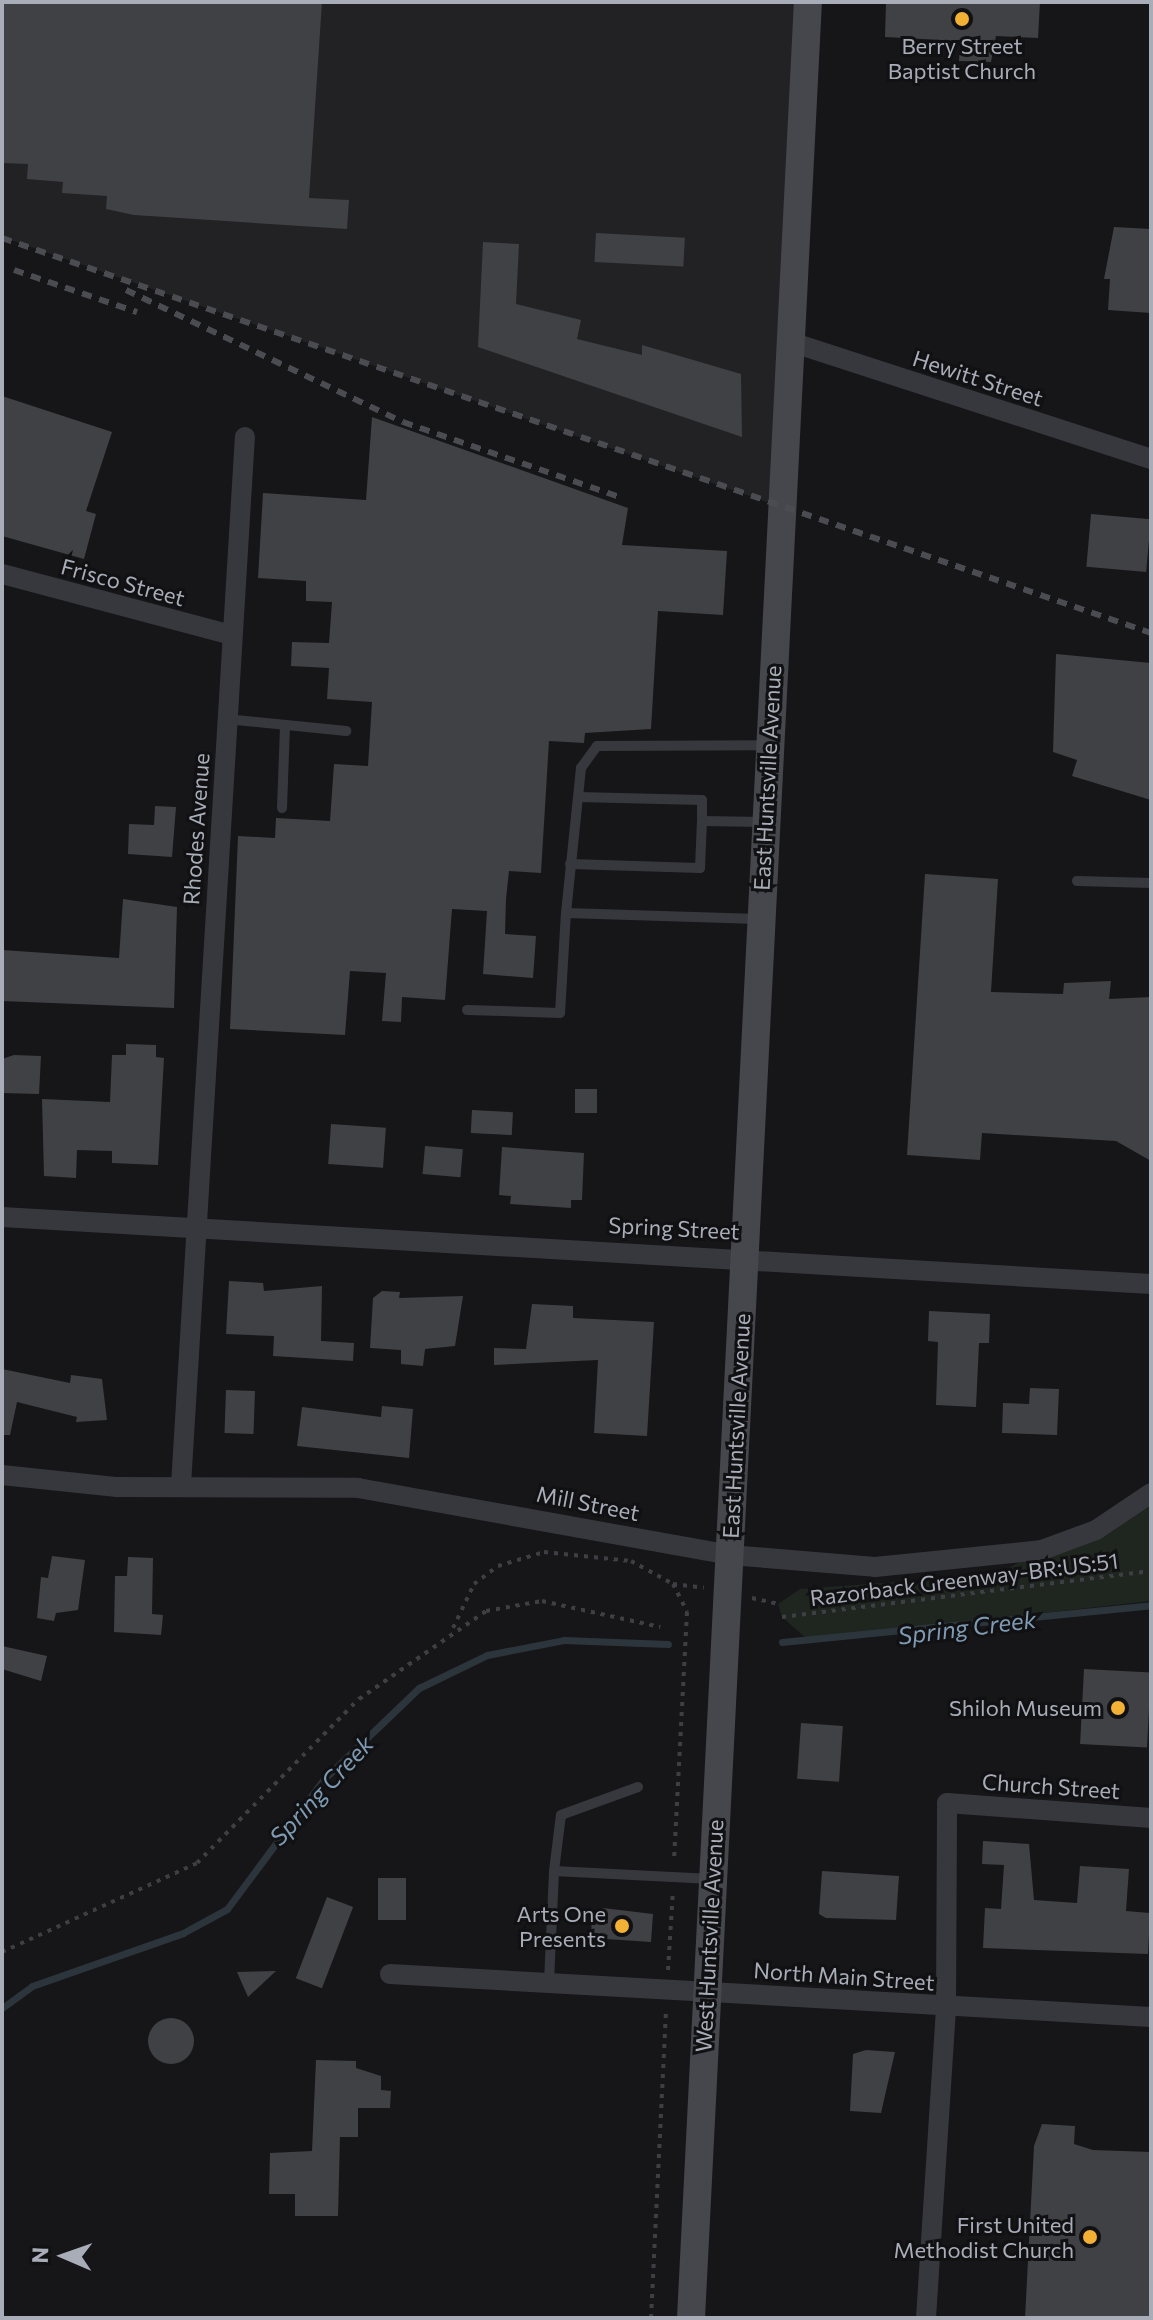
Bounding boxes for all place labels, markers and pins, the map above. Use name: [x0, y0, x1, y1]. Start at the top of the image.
marker: Berry Street Baptist Church: [953, 10, 971, 28]
place label: Berry Street Baptist Church: [888, 32, 1036, 84]
place label: Shiloh Museum: [949, 1695, 1102, 1721]
marker: Shiloh Museum: [1109, 1699, 1127, 1717]
place label: Arts One Presents: [517, 1900, 606, 1952]
marker: Arts One Presents: [613, 1917, 631, 1935]
place label: First United Methodist Church: [893, 2211, 1074, 2262]
marker: First United Methodist Church: [1081, 2228, 1099, 2246]

